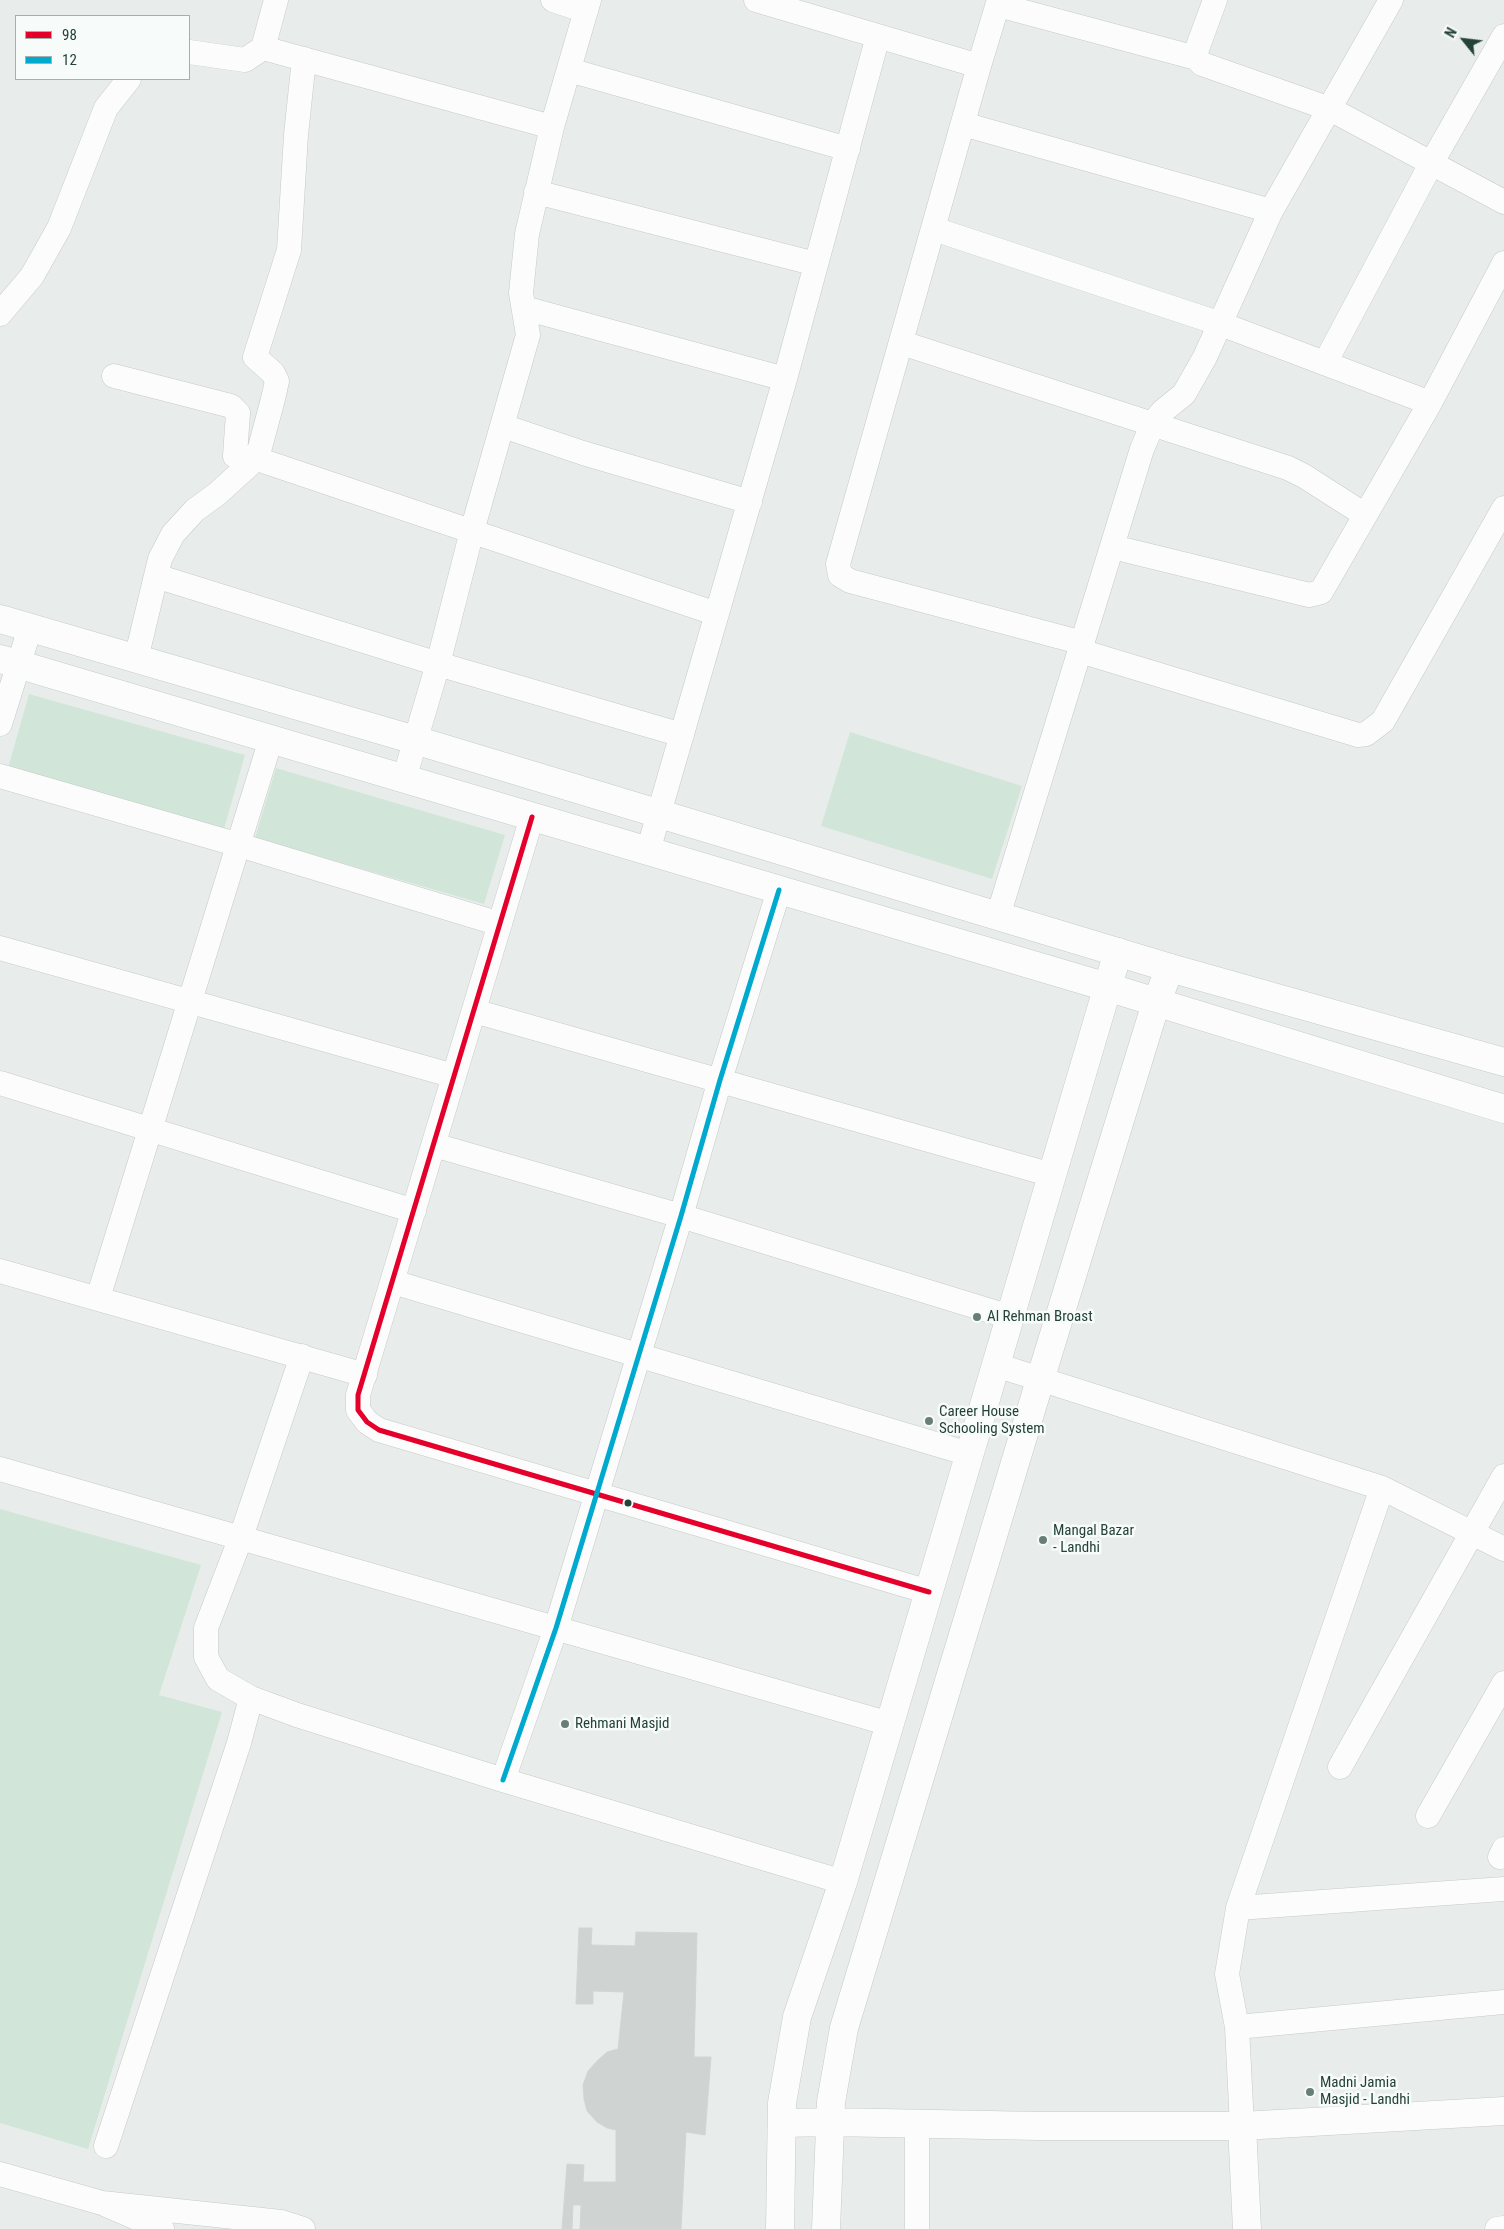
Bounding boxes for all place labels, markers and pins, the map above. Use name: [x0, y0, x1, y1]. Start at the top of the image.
place label: Al Rehman Broast: [987, 1308, 1093, 1326]
marker: Al Rehman Broast: [971, 1311, 983, 1323]
place label: Career House Schooling System: [939, 1403, 1045, 1438]
marker: Career House Schooling System: [923, 1415, 935, 1427]
unlabelled marker: [623, 1498, 633, 1508]
place label: Mangal Bazar - Landhi: [1053, 1522, 1134, 1557]
marker: Mangal Bazar - Landhi: [1037, 1534, 1049, 1546]
place label: Rehmani Masjid: [575, 1715, 669, 1733]
marker: Rehmani Masjid: [559, 1718, 571, 1730]
place label: Madni Jamia Masjid - Landhi: [1320, 2074, 1410, 2109]
marker: Madni Jamia Masjid - Landhi: [1304, 2086, 1316, 2098]

